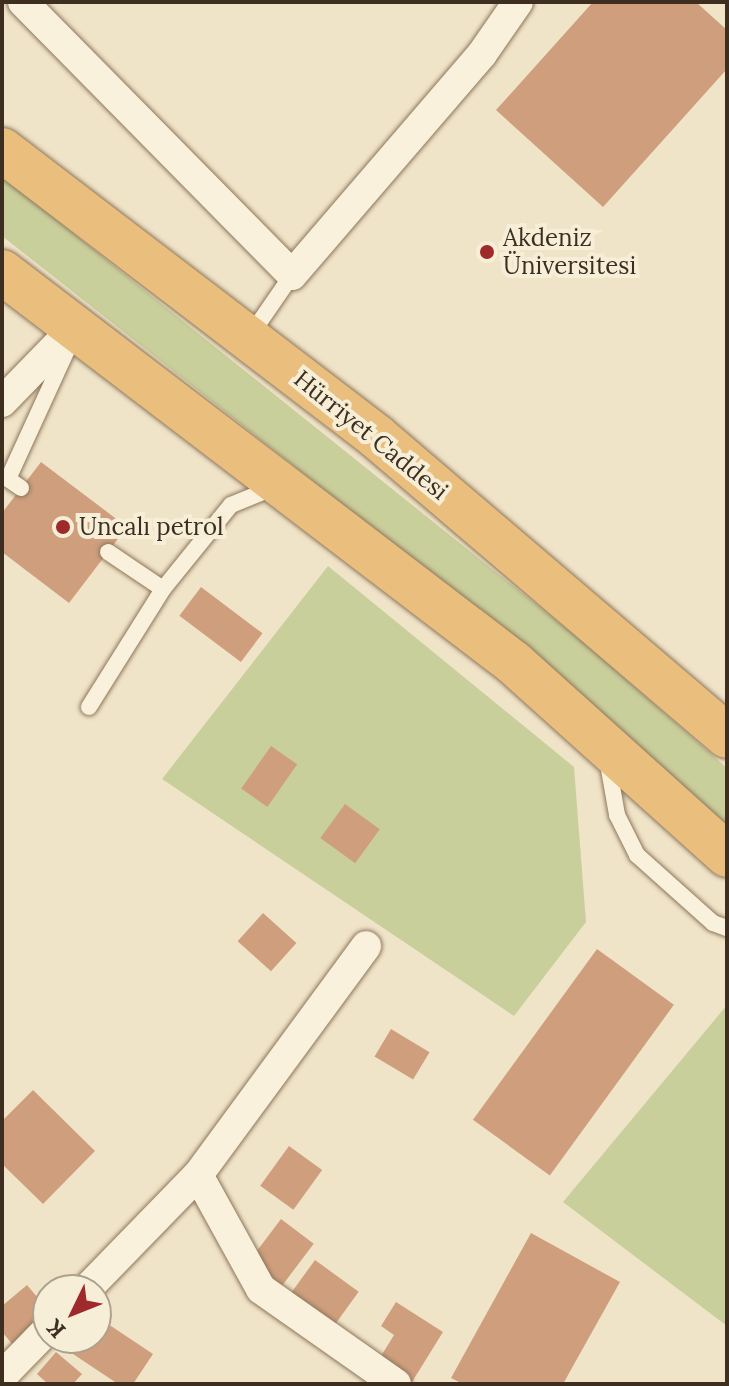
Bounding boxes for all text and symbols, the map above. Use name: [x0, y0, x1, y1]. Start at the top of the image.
place label: Akdeniz Üniversitesi: [503, 224, 636, 280]
marker: Akdeniz Üniversitesi: [478, 243, 496, 261]
street label: Hürriyet Caddesi: [288, 364, 454, 506]
place label: Uncalı petrol: [79, 513, 224, 541]
marker: Uncalı petrol: [54, 518, 72, 536]
north arrow: [32, 1274, 112, 1354]
text: K: [40, 1314, 71, 1344]

